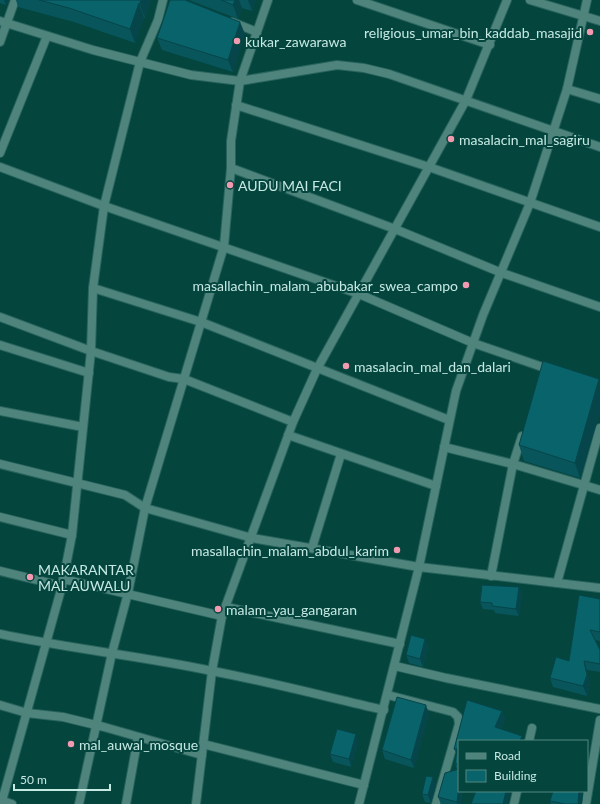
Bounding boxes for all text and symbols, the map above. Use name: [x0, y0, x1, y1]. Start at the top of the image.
place label: religious_umar_bin_kaddab_masajid: [364, 24, 582, 41]
marker: religious_umar_bin_kaddab_masajid: [585, 27, 595, 37]
place label: kukar_zawarawa: [245, 33, 346, 50]
marker: kukar_zawarawa: [232, 36, 242, 46]
place label: masalacin_mal_sagiru: [459, 131, 590, 148]
marker: masalacin_mal_sagiru: [446, 134, 456, 144]
place label: AUDU MAI FACI: [238, 177, 342, 194]
marker: AUDU MAI FACI: [225, 180, 235, 190]
place label: masallachin_malam_abubakar_swea_campo: [192, 277, 458, 294]
marker: masallachin_malam_abubakar_swea_campo: [461, 280, 471, 290]
place label: masalacin_mal_dan_dalari: [354, 358, 511, 375]
marker: masalacin_mal_dan_dalari: [341, 361, 351, 371]
place label: masallachin_malam_abdul_karim: [191, 542, 389, 559]
marker: masallachin_malam_abdul_karim: [392, 545, 402, 555]
place label: MAKARANTAR MAL AUWALU: [38, 561, 134, 594]
marker: MAKARANTAR MAL AUWALU: [25, 572, 35, 582]
place label: malam_yau_gangaran: [226, 601, 357, 618]
marker: malam_yau_gangaran: [213, 604, 223, 614]
place label: mal_auwal_mosque: [79, 736, 198, 753]
marker: mal_auwal_mosque: [66, 739, 76, 749]
legend: [458, 740, 588, 792]
text: Road: [494, 748, 521, 763]
scale bar: [14, 766, 110, 792]
text: Building: [494, 768, 537, 783]
text: 50 m: [20, 772, 47, 787]

